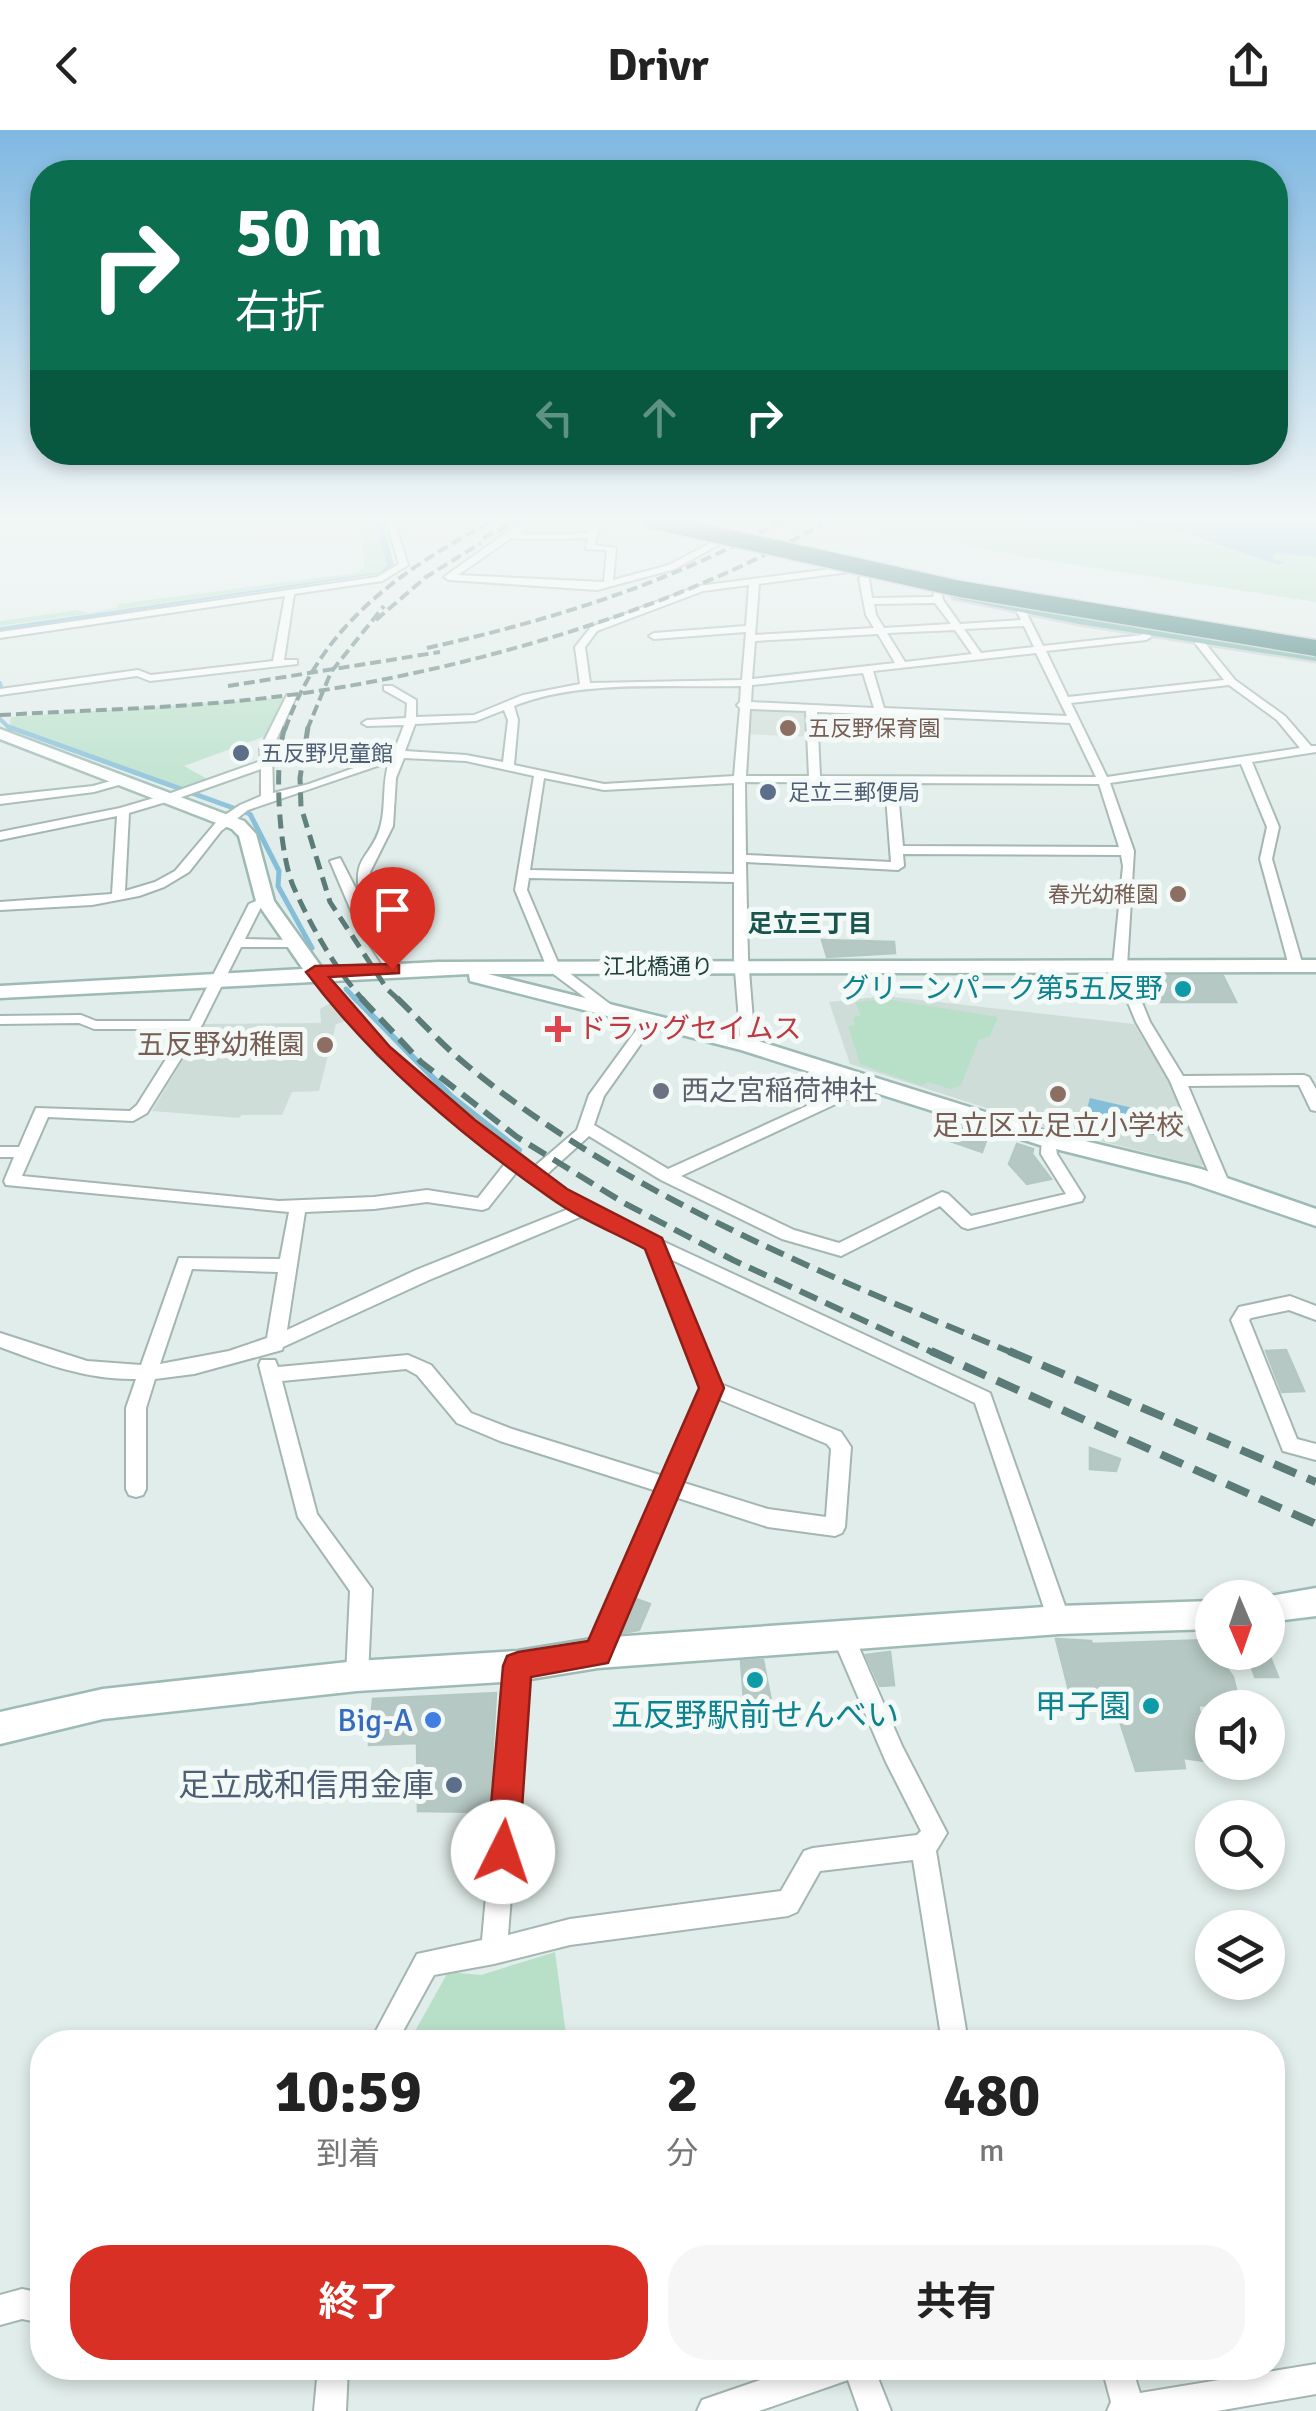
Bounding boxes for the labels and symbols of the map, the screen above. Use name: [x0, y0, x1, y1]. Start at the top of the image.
place label: 五反野保育園: [808, 715, 940, 742]
marker: 五反野保育園: [777, 717, 799, 739]
place label: 五反野児童館: [261, 740, 393, 767]
marker: 五反野児童館: [230, 742, 252, 764]
place label: 足立三郵便局: [788, 779, 920, 806]
marker: 足立三郵便局: [757, 781, 779, 803]
pin: [350, 867, 435, 970]
place label: 春光幼稚園: [1048, 881, 1158, 908]
marker: 春光幼稚園: [1167, 883, 1189, 905]
district label: 足立三丁目: [747, 908, 873, 939]
street label: 江北橋通り: [603, 953, 713, 980]
place label: グリーンパーク第5五反野: [841, 972, 1163, 1006]
marker: グリーンパーク第5五反野: [1172, 978, 1194, 1000]
place label: ドラッグセイムス: [578, 1012, 801, 1046]
marker: ドラッグセイムス: [547, 1018, 569, 1040]
place label: 五反野幼稚園: [137, 1028, 305, 1062]
marker: 五反野幼稚園: [314, 1034, 336, 1056]
place label: 西之宮稲荷神社: [681, 1074, 877, 1108]
marker: 西之宮稲荷神社: [650, 1080, 672, 1102]
marker: 足立区立足立小学校: [1047, 1083, 1069, 1105]
place label: 足立区立足立小学校: [932, 1109, 1184, 1143]
north arrow: [1195, 1580, 1285, 1670]
marker: 五反野駅前せんべい: [744, 1669, 766, 1691]
place label: 甲子園: [1035, 1687, 1131, 1726]
marker: 甲子園: [1140, 1695, 1162, 1717]
place label: 五反野駅前せんべい: [611, 1696, 899, 1735]
place label: Big-A: [337, 1701, 413, 1740]
marker: Big-A: [422, 1709, 444, 1731]
place label: 足立成和信用金庫: [178, 1766, 434, 1805]
marker: 足立成和信用金庫: [443, 1774, 465, 1796]
position arrow: [451, 1800, 555, 1904]

